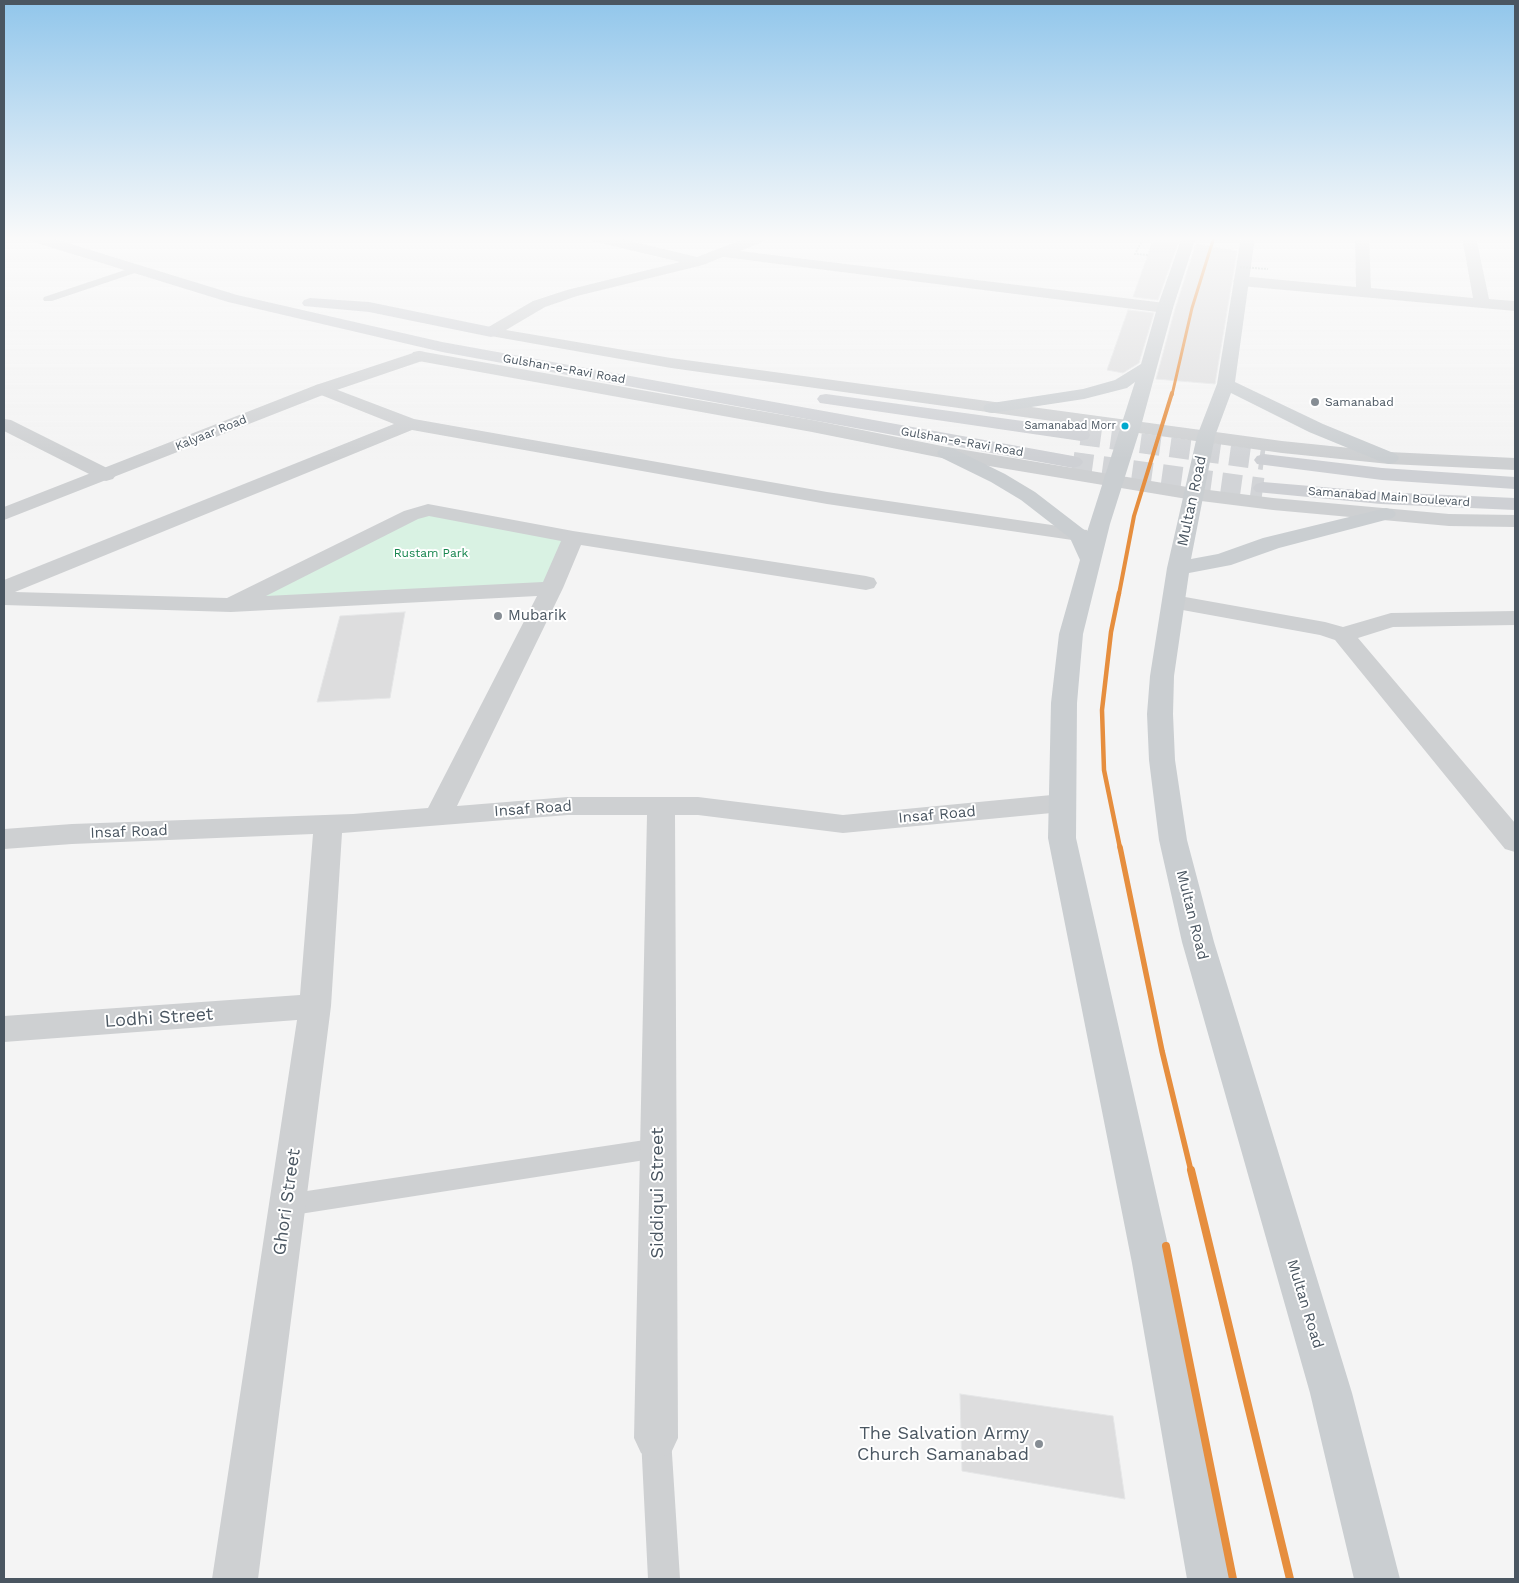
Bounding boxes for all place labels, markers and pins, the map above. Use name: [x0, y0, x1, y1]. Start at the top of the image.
place label: Samanabad: [1325, 395, 1394, 409]
marker: Samanabad: [1309, 396, 1321, 408]
place label: Samanabad Morr: [1024, 419, 1116, 433]
marker: Samanabad Morr: [1120, 421, 1130, 431]
place label: Mubarik: [508, 607, 566, 625]
marker: Mubarik: [492, 610, 504, 622]
place label: The Salvation Army Church Samanabad: [857, 1423, 1029, 1466]
marker: The Salvation Army Church Samanabad: [1033, 1438, 1045, 1450]

